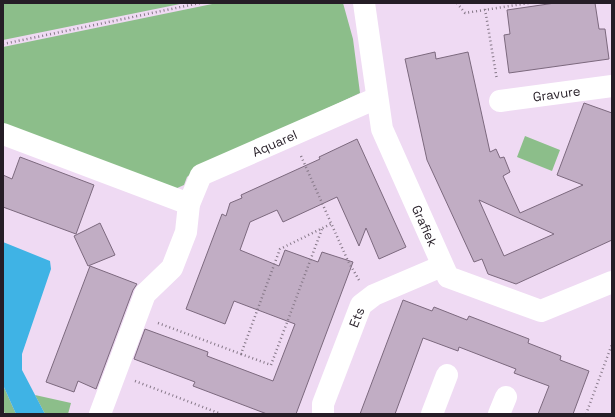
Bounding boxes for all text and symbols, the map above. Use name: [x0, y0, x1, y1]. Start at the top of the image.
street label: Gravure: [532, 82, 581, 106]
street label: Aquarel: [249, 126, 300, 161]
street label: Grafiek: [408, 202, 441, 249]
street label: Ets: [345, 305, 368, 330]

